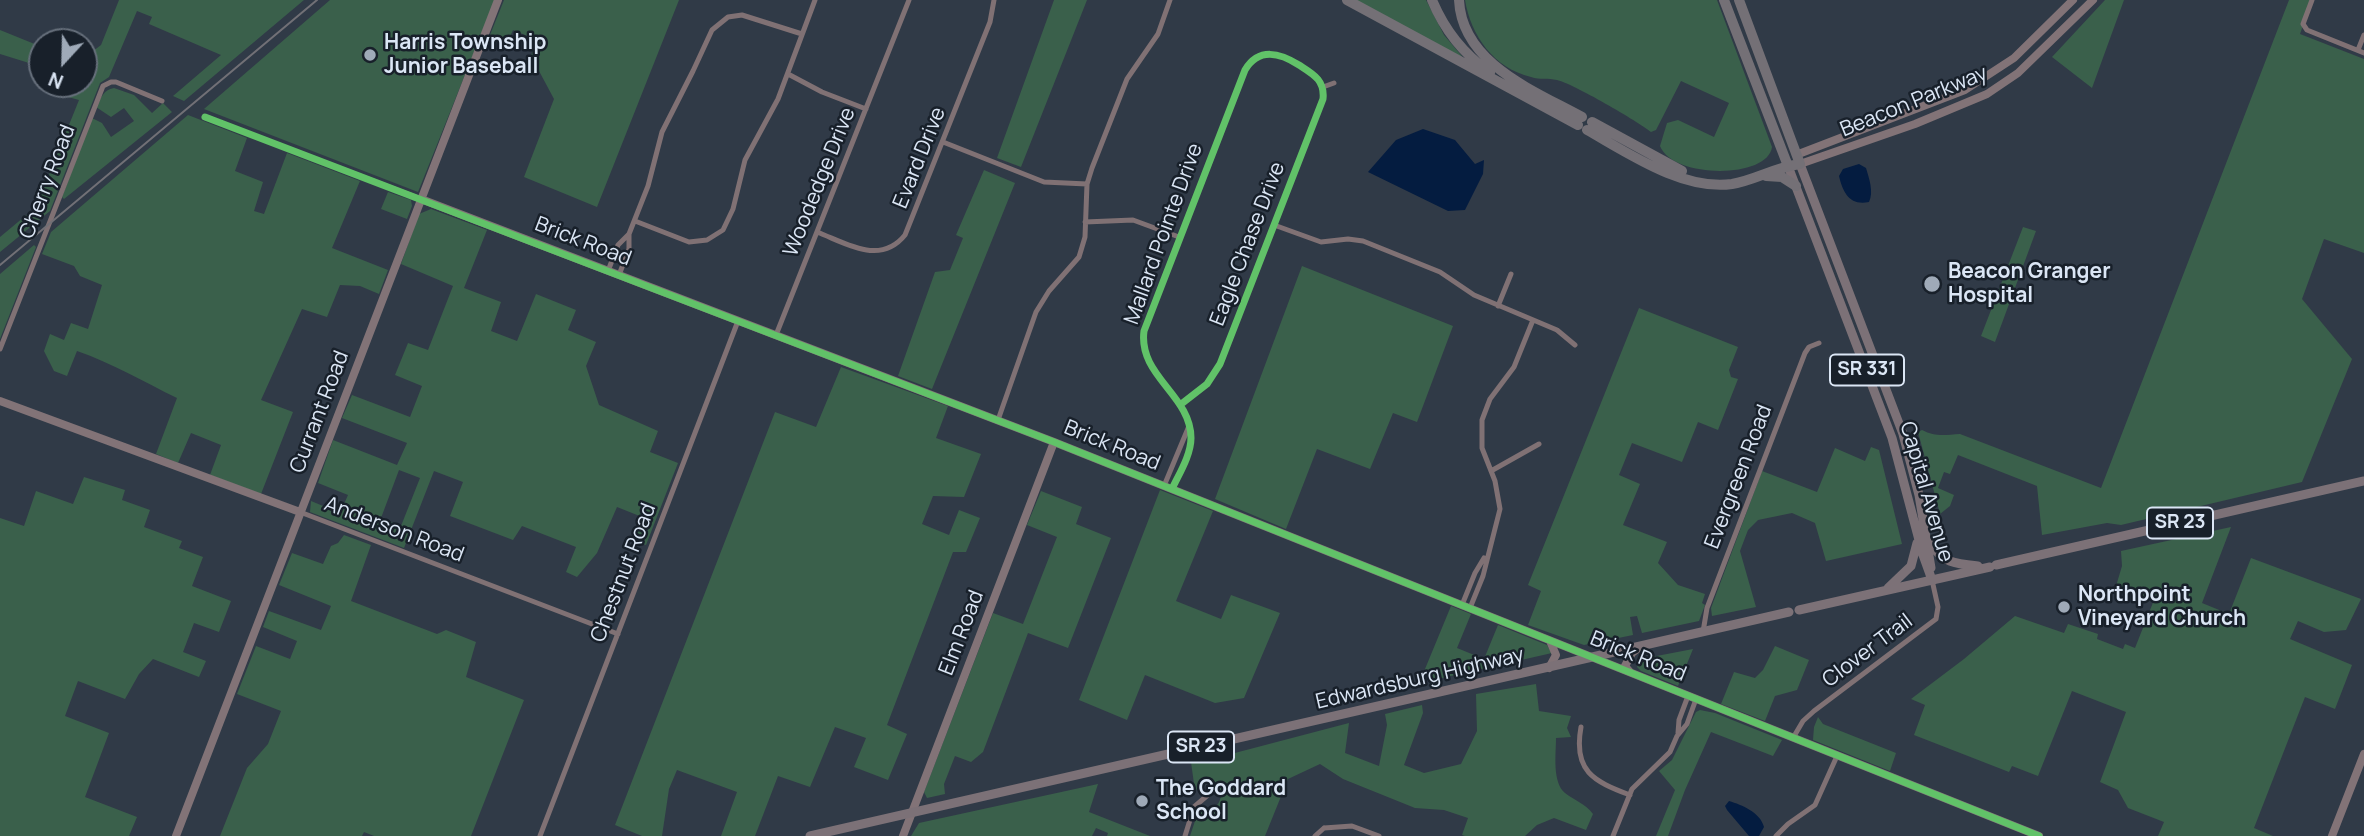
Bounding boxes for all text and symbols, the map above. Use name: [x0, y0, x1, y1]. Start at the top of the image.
north arrow: [28, 28, 98, 98]
place label: Harris Township Junior Baseball: [384, 30, 546, 80]
marker: Harris Township Junior Baseball: [362, 47, 378, 63]
street label: Beacon Parkway: [1837, 61, 1991, 143]
text: N: [45, 66, 67, 95]
street label: Woodedge Drive: [779, 104, 861, 260]
street label: Evard Drive: [888, 104, 952, 212]
street label: Cherry Road: [15, 122, 81, 242]
street label: Mallard Pointe Drive: [1120, 140, 1208, 328]
street label: Eagle Chase Drive: [1205, 159, 1291, 329]
street label: Brick Road: [531, 212, 635, 272]
place label: Beacon Granger Hospital: [1948, 259, 2111, 309]
marker: Beacon Granger Hospital: [1922, 274, 1942, 294]
street label: Currant Road: [285, 347, 355, 477]
road number: SR 331: [1830, 354, 1904, 386]
street label: Evergreen Road: [1700, 401, 1778, 553]
street label: Brick Road: [1060, 415, 1164, 477]
street label: Capital Avenue: [1894, 419, 1958, 565]
street label: Anderson Road: [321, 492, 467, 568]
street label: Chestnut Road: [586, 500, 662, 646]
road number: SR 23: [2147, 508, 2213, 538]
place label: Northpoint Vineyard Church: [2078, 582, 2246, 632]
street label: Elm Road: [934, 587, 990, 679]
marker: Northpoint Vineyard Church: [2056, 599, 2072, 615]
street label: Clover Trail: [1818, 609, 1918, 693]
street label: Brick Road: [1586, 626, 1690, 688]
street label: Edwardsburg Highway: [1313, 643, 1527, 715]
road number: SR 23: [1168, 732, 1234, 762]
place label: The Goddard School: [1156, 776, 1286, 826]
marker: The Goddard School: [1134, 793, 1150, 809]

